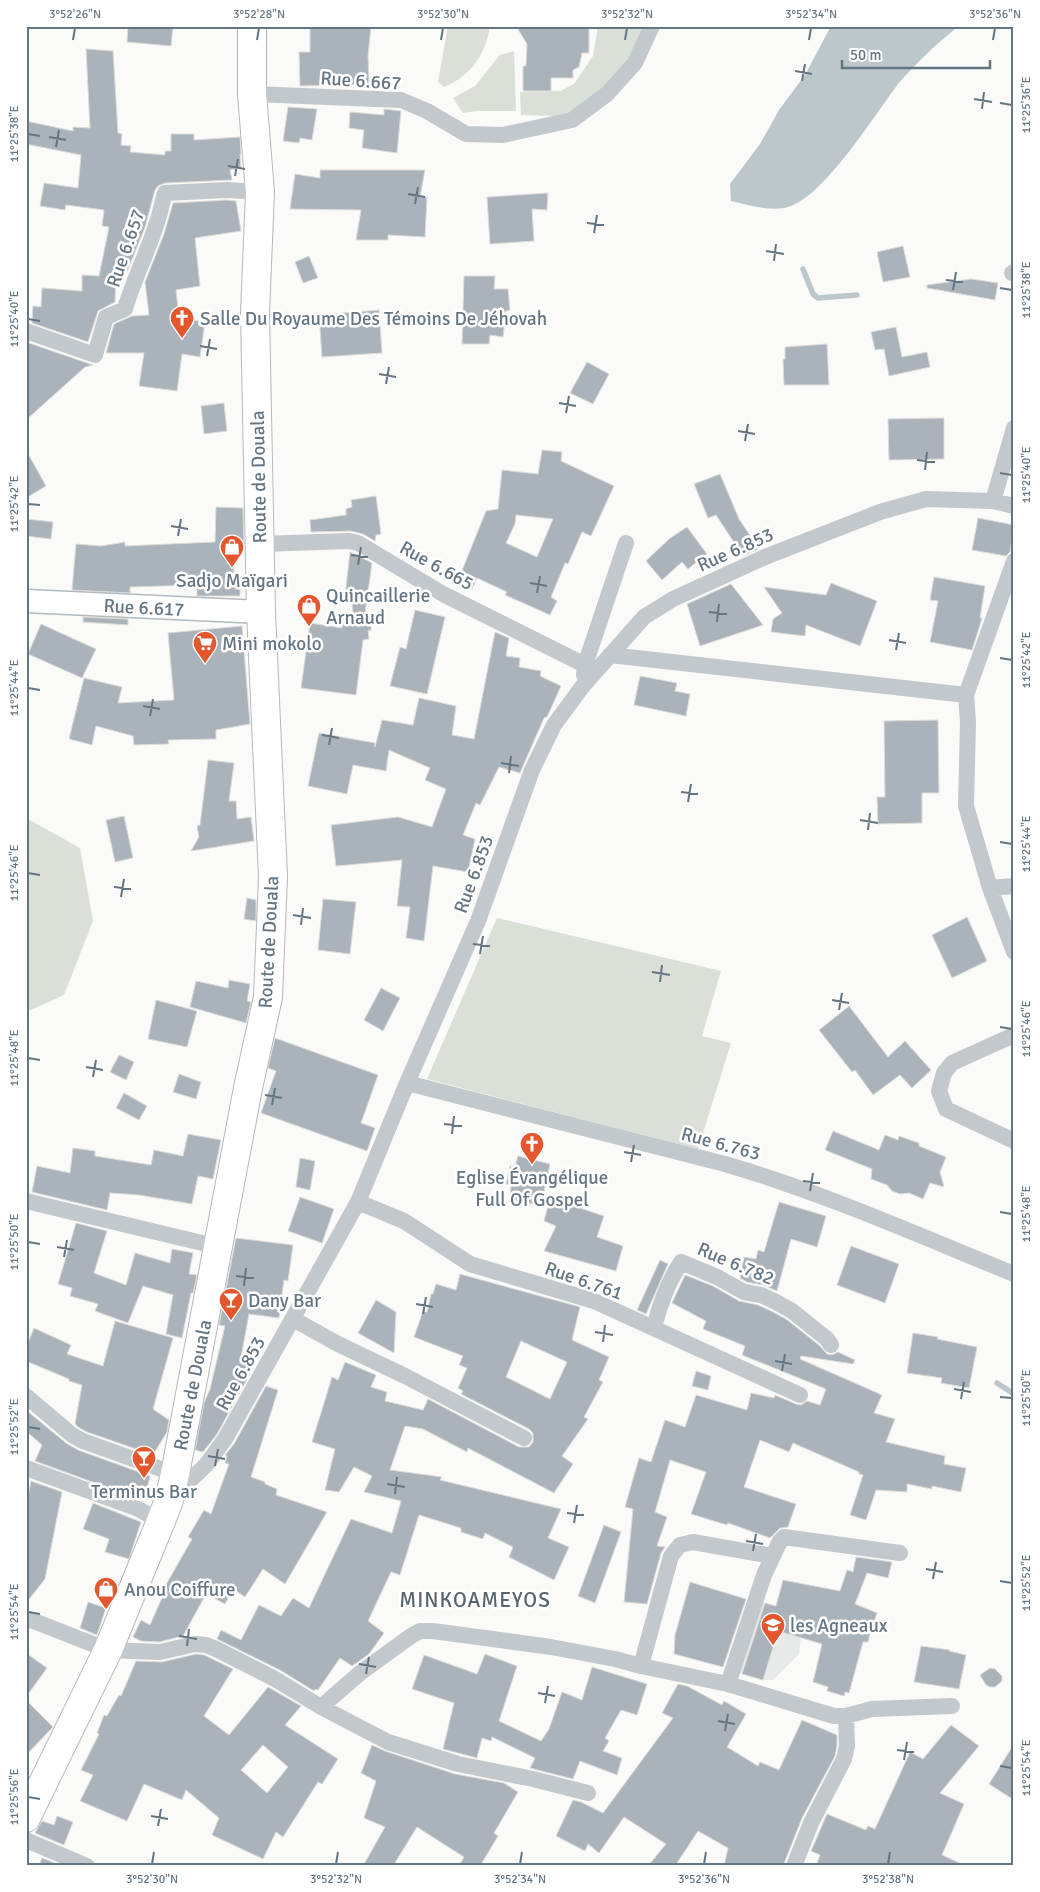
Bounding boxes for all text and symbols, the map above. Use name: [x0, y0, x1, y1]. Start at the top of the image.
text: 3°52'26"N: [49, 7, 101, 22]
text: 3°52'28"N: [233, 7, 285, 22]
text: 3°52'30"N: [417, 7, 469, 22]
text: 3°52'32"N: [601, 7, 653, 22]
text: 3°52'34"N: [785, 7, 837, 22]
text: 3°52'36"N: [969, 7, 1021, 22]
scale bar: [842, 38, 990, 70]
text: 50 m: [850, 46, 881, 64]
street label: Rue 6.667: [320, 66, 402, 96]
text: 11°25'36"E: [1019, 76, 1034, 134]
text: 11°25'38"E: [7, 105, 22, 163]
street label: Rue 6.657: [101, 206, 150, 291]
text: 11°25'38"E: [1019, 261, 1034, 319]
text: 11°25'40"E: [7, 290, 22, 348]
church icon: Salle Du Royaume Des Témoins De Jéhovah: [169, 305, 195, 339]
place label: Salle Du Royaume Des Témoins De Jéhovah: [200, 307, 547, 331]
street label: Route de Douala: [246, 410, 272, 544]
text: 11°25'40"E: [1019, 446, 1034, 504]
text: 11°25'42"E: [7, 475, 22, 533]
street label: Rue 6.853: [693, 522, 777, 577]
shop icon: Sadjo Maïgari: [219, 534, 245, 568]
street label: Rue 6.665: [395, 536, 478, 596]
place label: Sadjo Maïgari: [176, 569, 288, 593]
place label: Quincaillerie Arnaud: [326, 584, 430, 630]
shop icon: Quincaillerie Arnaud: [296, 593, 322, 627]
street label: Rue 6.617: [103, 594, 185, 622]
supermarket icon: Mini mokolo: [192, 630, 218, 664]
text: 11°25'42"E: [1019, 631, 1034, 689]
place label: Mini mokolo: [222, 632, 322, 656]
text: 11°25'44"E: [7, 659, 22, 717]
text: 11°25'44"E: [1019, 815, 1034, 873]
street label: Rue 6.853: [449, 832, 499, 917]
text: 11°25'46"E: [7, 844, 22, 902]
street label: Route de Douala: [254, 875, 284, 1009]
text: 11°25'46"E: [1019, 1000, 1034, 1058]
text: 11°25'48"E: [7, 1029, 22, 1087]
street label: Rue 6.763: [678, 1122, 763, 1166]
church icon: Eglise Évangélique Full Of Gospel: [519, 1131, 545, 1165]
place label: Eglise Évangélique Full Of Gospel: [456, 1166, 608, 1212]
text: 11°25'48"E: [1019, 1185, 1034, 1243]
text: 11°25'50"E: [7, 1213, 22, 1271]
street label: Rue 6.782: [694, 1237, 778, 1291]
street label: Rue 6.761: [541, 1256, 626, 1305]
bar icon: Dany Bar: [218, 1287, 244, 1321]
place label: Dany Bar: [248, 1289, 321, 1313]
street label: Route de Douala: [169, 1318, 217, 1453]
street label: Rue 6.853: [211, 1332, 271, 1415]
text: 11°25'50"E: [1019, 1369, 1034, 1427]
text: 11°25'52"E: [7, 1398, 22, 1456]
bar icon: Terminus Bar: [131, 1445, 157, 1479]
place label: Terminus Bar: [91, 1480, 197, 1504]
text: 11°25'52"E: [1019, 1554, 1034, 1612]
shop icon: Anou Coiffure: [93, 1576, 119, 1610]
place label: Anou Coiffure: [124, 1578, 235, 1602]
text: 11°25'54"E: [7, 1583, 22, 1641]
district label: MINKOAMEYOS: [399, 1587, 551, 1613]
school or university icon: les Agneaux: [760, 1612, 786, 1646]
place label: les Agneaux: [790, 1614, 888, 1638]
text: 11°25'54"E: [1019, 1739, 1034, 1797]
text: 11°25'56"E: [7, 1768, 22, 1826]
text: 3°52'30"N: [126, 1872, 178, 1887]
text: 3°52'32"N: [310, 1872, 362, 1887]
text: 3°52'34"N: [494, 1872, 546, 1887]
text: 3°52'36"N: [678, 1872, 730, 1887]
text: 3°52'38"N: [862, 1872, 914, 1887]

